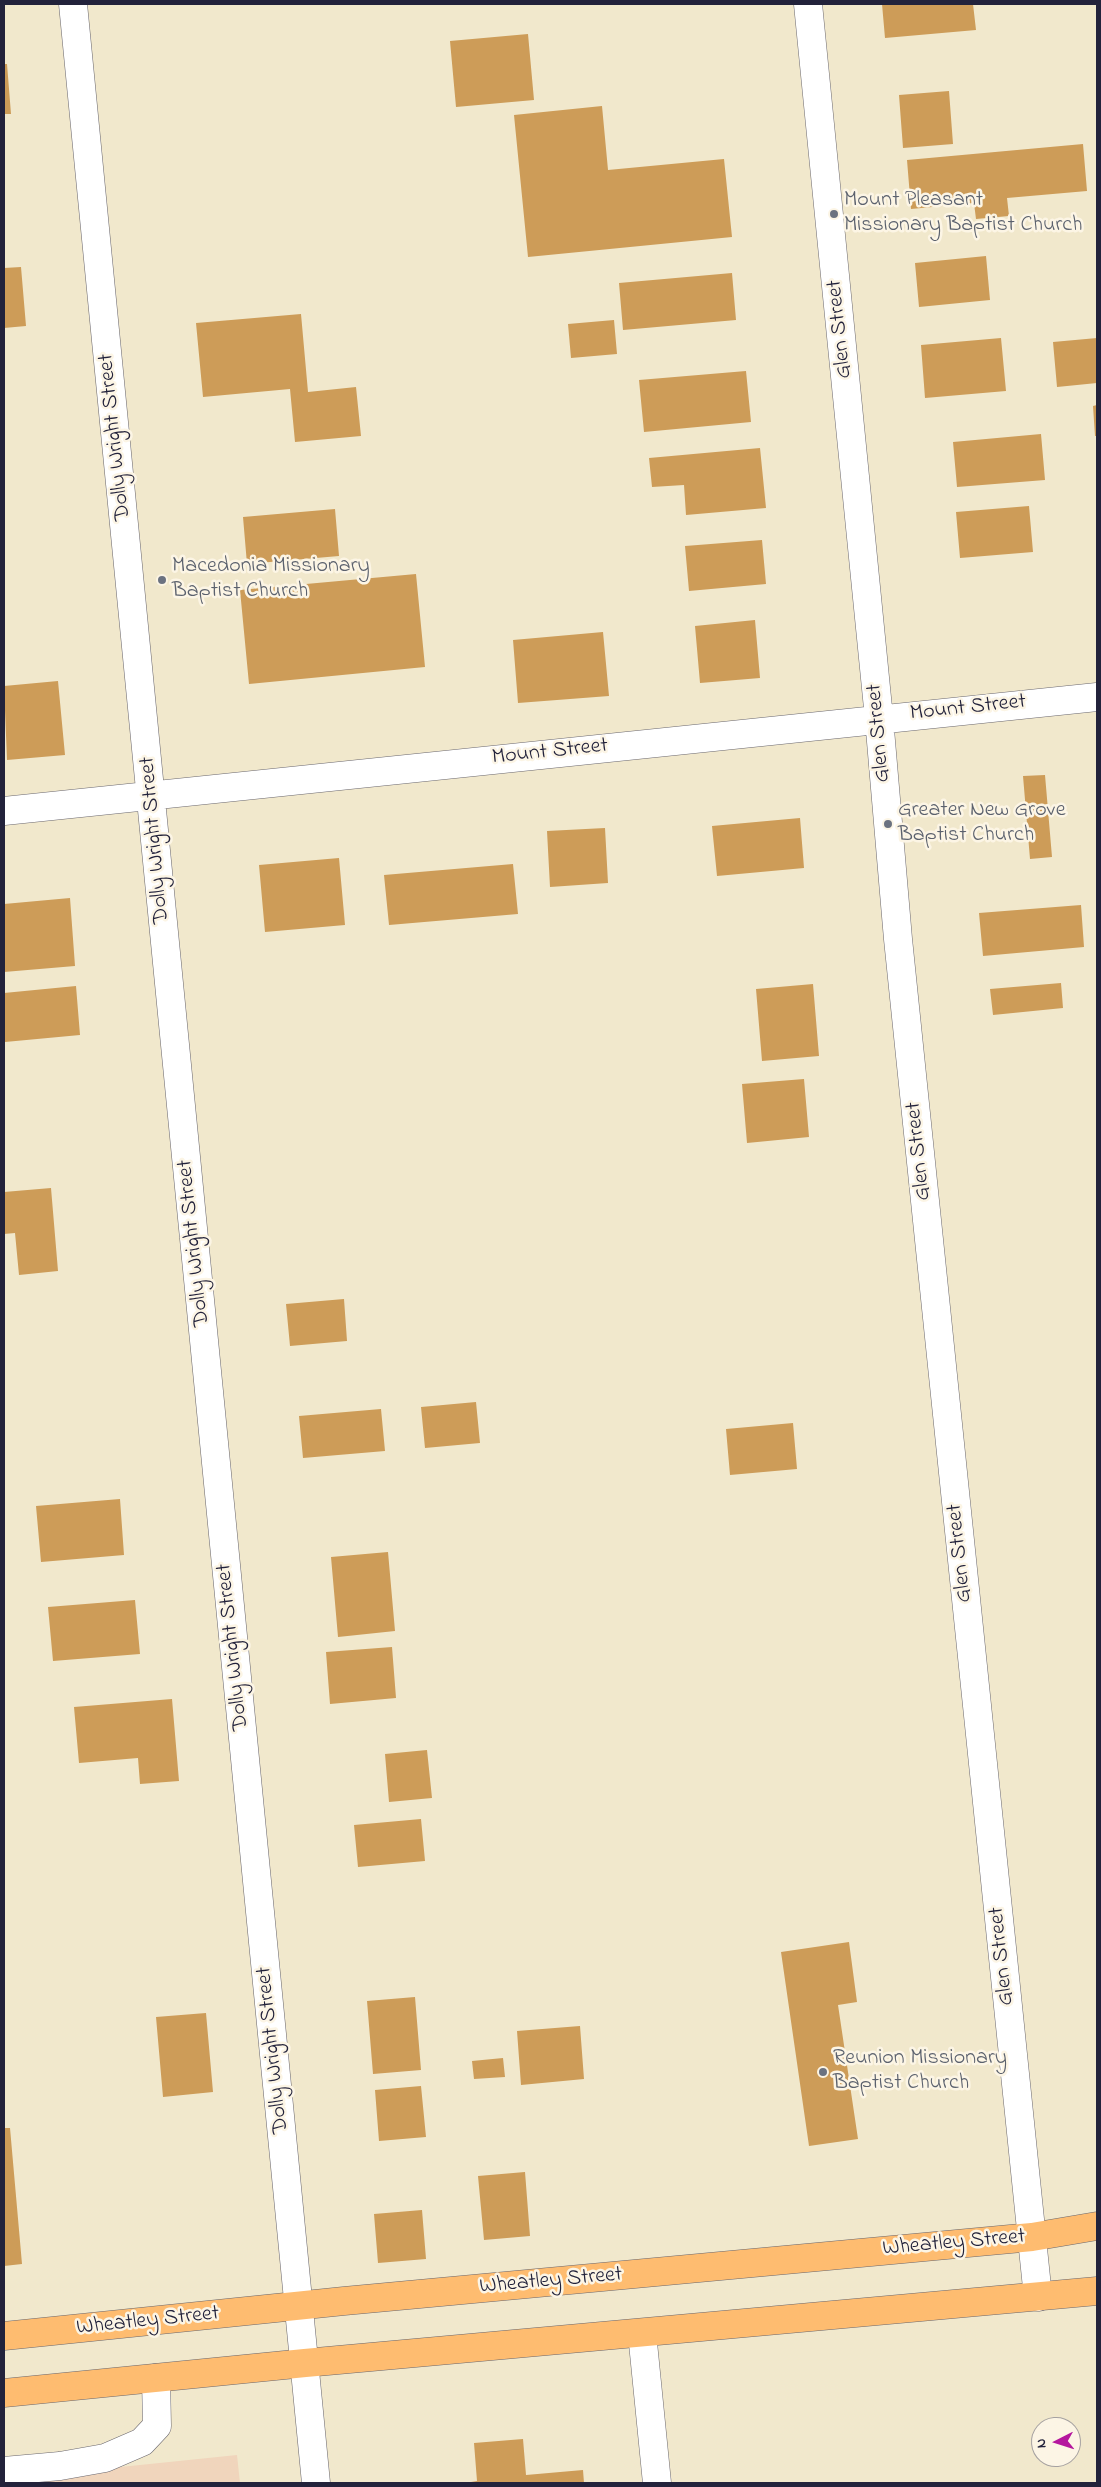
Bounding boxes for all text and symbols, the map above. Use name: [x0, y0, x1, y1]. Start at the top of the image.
place label: Mount Pleasant Missionary Baptist Church: [844, 188, 1083, 240]
marker: Mount Pleasant Missionary Baptist Church: [828, 208, 840, 220]
street label: Glen Street: [823, 278, 859, 380]
street label: Dolly Wright Street: [94, 352, 138, 522]
place label: Macedonia Missionary Baptist Church: [172, 554, 370, 606]
marker: Macedonia Missionary Baptist Church: [156, 574, 168, 586]
street label: Glen Street: [863, 682, 897, 784]
street label: Mount Street: [909, 690, 1027, 728]
street label: Mount Street: [491, 734, 609, 772]
street label: Dolly Wright Street: [136, 755, 176, 925]
place label: Greater New Grove Baptist Church: [898, 798, 1066, 849]
marker: Greater New Grove Baptist Church: [882, 818, 894, 830]
street label: Glen Street: [902, 1100, 938, 1202]
street label: Dolly Wright Street: [173, 1158, 217, 1328]
street label: Glen Street: [943, 1502, 979, 1604]
street label: Dolly Wright Street: [212, 1562, 256, 1732]
street label: Glen Street: [985, 1905, 1021, 2007]
street label: Dolly Wright Street: [252, 1965, 296, 2135]
place label: Reunion Missionary Baptist Church: [833, 2046, 1007, 2098]
marker: Reunion Missionary Baptist Church: [817, 2066, 829, 2078]
street label: Wheatley Street: [881, 2225, 1027, 2263]
street label: Wheatley Street: [478, 2263, 624, 2301]
street label: Wheatley Street: [75, 2301, 221, 2343]
north arrow: [1031, 2417, 1081, 2467]
text: N: [1031, 2438, 1052, 2449]

